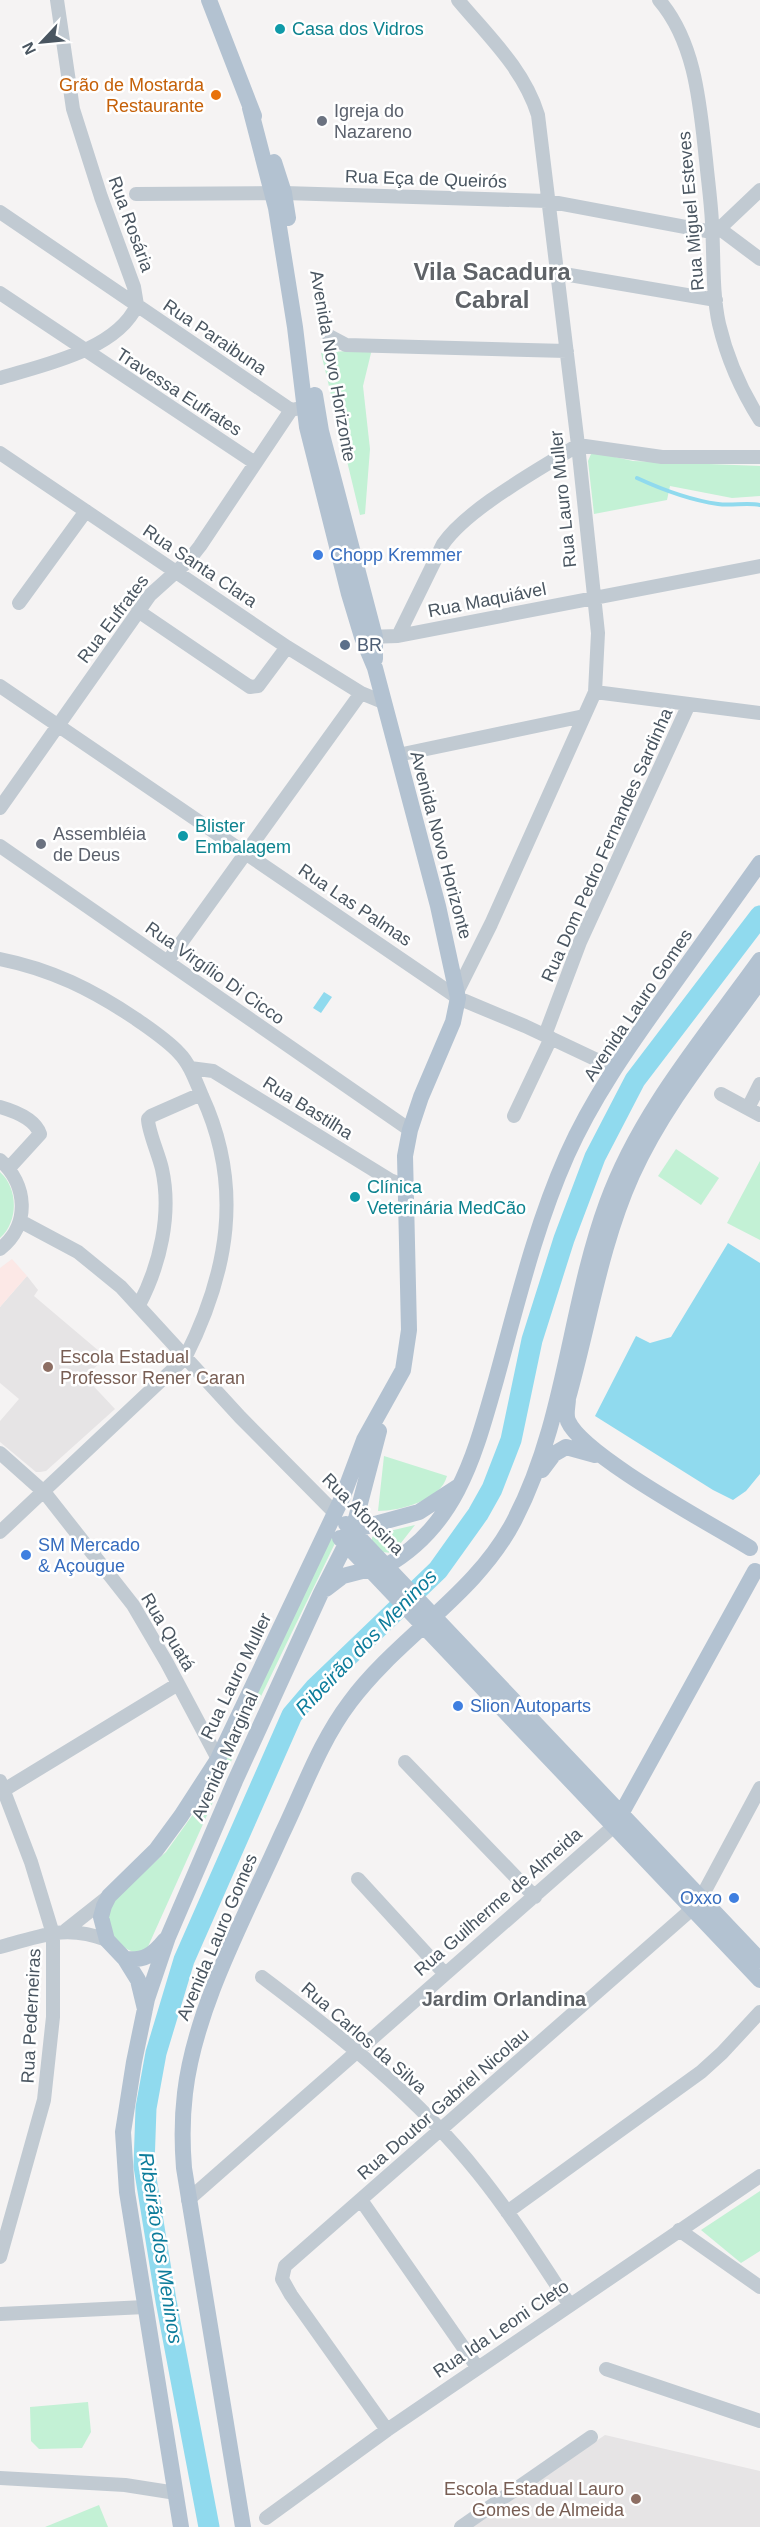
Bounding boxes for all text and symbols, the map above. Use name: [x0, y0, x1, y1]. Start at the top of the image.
north arrow: [12, 12, 72, 72]
place label: Casa dos Vidros: [292, 19, 424, 39]
marker: Casa dos Vidros: [273, 22, 287, 36]
text: N: [19, 39, 39, 57]
place label: Grão de Mostarda Restaurante: [59, 75, 205, 116]
marker: Grão de Mostarda Restaurante: [209, 88, 223, 102]
place label: Igreja do Nazareno: [334, 101, 412, 142]
marker: Igreja do Nazareno: [315, 114, 329, 128]
street label: Rua Miguel Esteves: [674, 130, 708, 292]
street label: Rua Eça de Queirós: [345, 166, 507, 192]
street label: Rua Rosária: [104, 174, 158, 275]
district label: Vila Sacadura Cabral: [414, 258, 571, 313]
street label: Avenida Novo Horizonte: [306, 269, 360, 463]
street label: Rua Paraibuna: [160, 295, 271, 379]
street label: Travessa Eufrates: [113, 344, 245, 440]
street label: Rua Lauro Muller: [546, 429, 580, 569]
street label: Rua Santa Clara: [139, 521, 262, 612]
place label: Chopp Kremmer: [330, 545, 462, 565]
marker: Chopp Kremmer: [311, 548, 325, 562]
street label: Rua Eufrates: [73, 571, 153, 667]
street label: Rua Maquiável: [426, 579, 548, 621]
place label: BR: [357, 635, 382, 655]
marker: BR: [338, 638, 352, 652]
street label: Rua Dom Pedro Fernandes Sardinha: [537, 704, 677, 985]
street label: Avenida Novo Horizonte: [406, 749, 476, 941]
place label: Blister Embalagem: [195, 816, 291, 857]
place label: Assembléia de Deus: [53, 824, 147, 865]
marker: Blister Embalagem: [176, 829, 190, 843]
marker: Assembléia de Deus: [34, 837, 48, 851]
street label: Rua Las Palmas: [295, 860, 415, 950]
street label: Rua Virgílio Di Cicco: [142, 918, 288, 1028]
street label: Avenida Lauro Gomes: [580, 925, 696, 1085]
street label: Rua Bastilha: [259, 1072, 357, 1144]
place label: Clínica Veterinária MedCão: [367, 1177, 526, 1218]
marker: Clínica Veterinária MedCão: [348, 1190, 362, 1204]
place label: Escola Estadual Professor Rener Caran: [60, 1347, 245, 1388]
marker: Escola Estadual Professor Rener Caran: [41, 1360, 55, 1374]
street label: Rua Afonsina: [318, 1469, 409, 1560]
place label: SM Mercado & Açougue: [38, 1535, 140, 1576]
marker: SM Mercado & Açougue: [19, 1548, 33, 1562]
water label: Ribeirão dos Meninos: [291, 1565, 441, 1719]
street label: Rua Quatá: [137, 1590, 199, 1675]
street label: Rua Lauro Muller: [197, 1610, 275, 1742]
street label: Avenida Marginal: [188, 1689, 262, 1823]
place label: Slion Autoparts: [470, 1696, 591, 1716]
marker: Slion Autoparts: [451, 1699, 465, 1713]
street label: Rua Guilherme de Almeida: [410, 1823, 586, 1980]
street label: Avenida Lauro Gomes: [173, 1851, 261, 2023]
place label: Oxxo: [680, 1888, 722, 1908]
marker: Oxxo: [727, 1891, 741, 1905]
street label: Rua Pederneiras: [17, 1948, 45, 2084]
street label: Rua Carlos da Silva: [297, 1978, 431, 2098]
district label: Jardim Orlandina: [422, 1988, 587, 2010]
street label: Rua Doutor Gabriel Nicolau: [353, 2024, 533, 2184]
water label: Ribeirão dos Meninos: [135, 2151, 187, 2345]
street label: Rua Ida Leoni Cleto: [429, 2276, 573, 2382]
place label: Escola Estadual Lauro Gomes de Almeida: [444, 2479, 625, 2520]
marker: Escola Estadual Lauro Gomes de Almeida: [629, 2492, 643, 2506]

